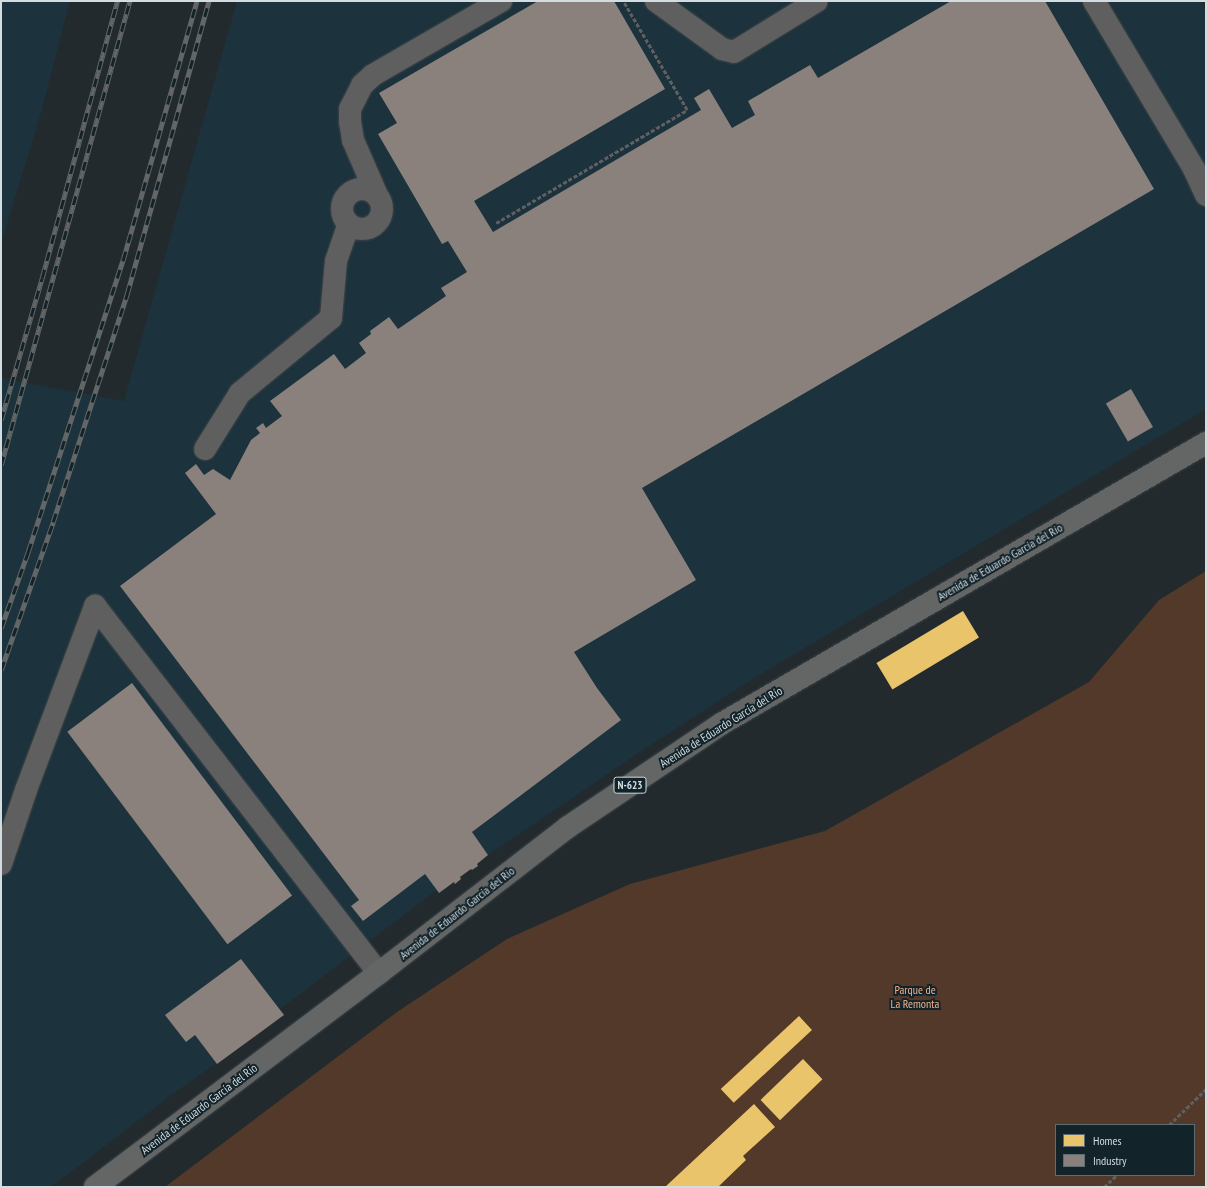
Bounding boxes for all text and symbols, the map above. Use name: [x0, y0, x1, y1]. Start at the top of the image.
street label: Avenida de Eduardo García del Río: [935, 520, 1065, 604]
street label: Avenida de Eduardo García del Río: [657, 683, 785, 771]
road number: N-623: [613, 776, 647, 794]
street label: Avenida de Eduardo García del Río: [397, 864, 517, 962]
park label: Parque de La Remonta: [891, 983, 939, 1011]
street label: Avenida de Eduardo García del Río: [138, 1061, 260, 1157]
legend: [1055, 1124, 1195, 1176]
text: Homes: [1093, 1133, 1121, 1148]
text: Industry: [1093, 1153, 1127, 1168]

